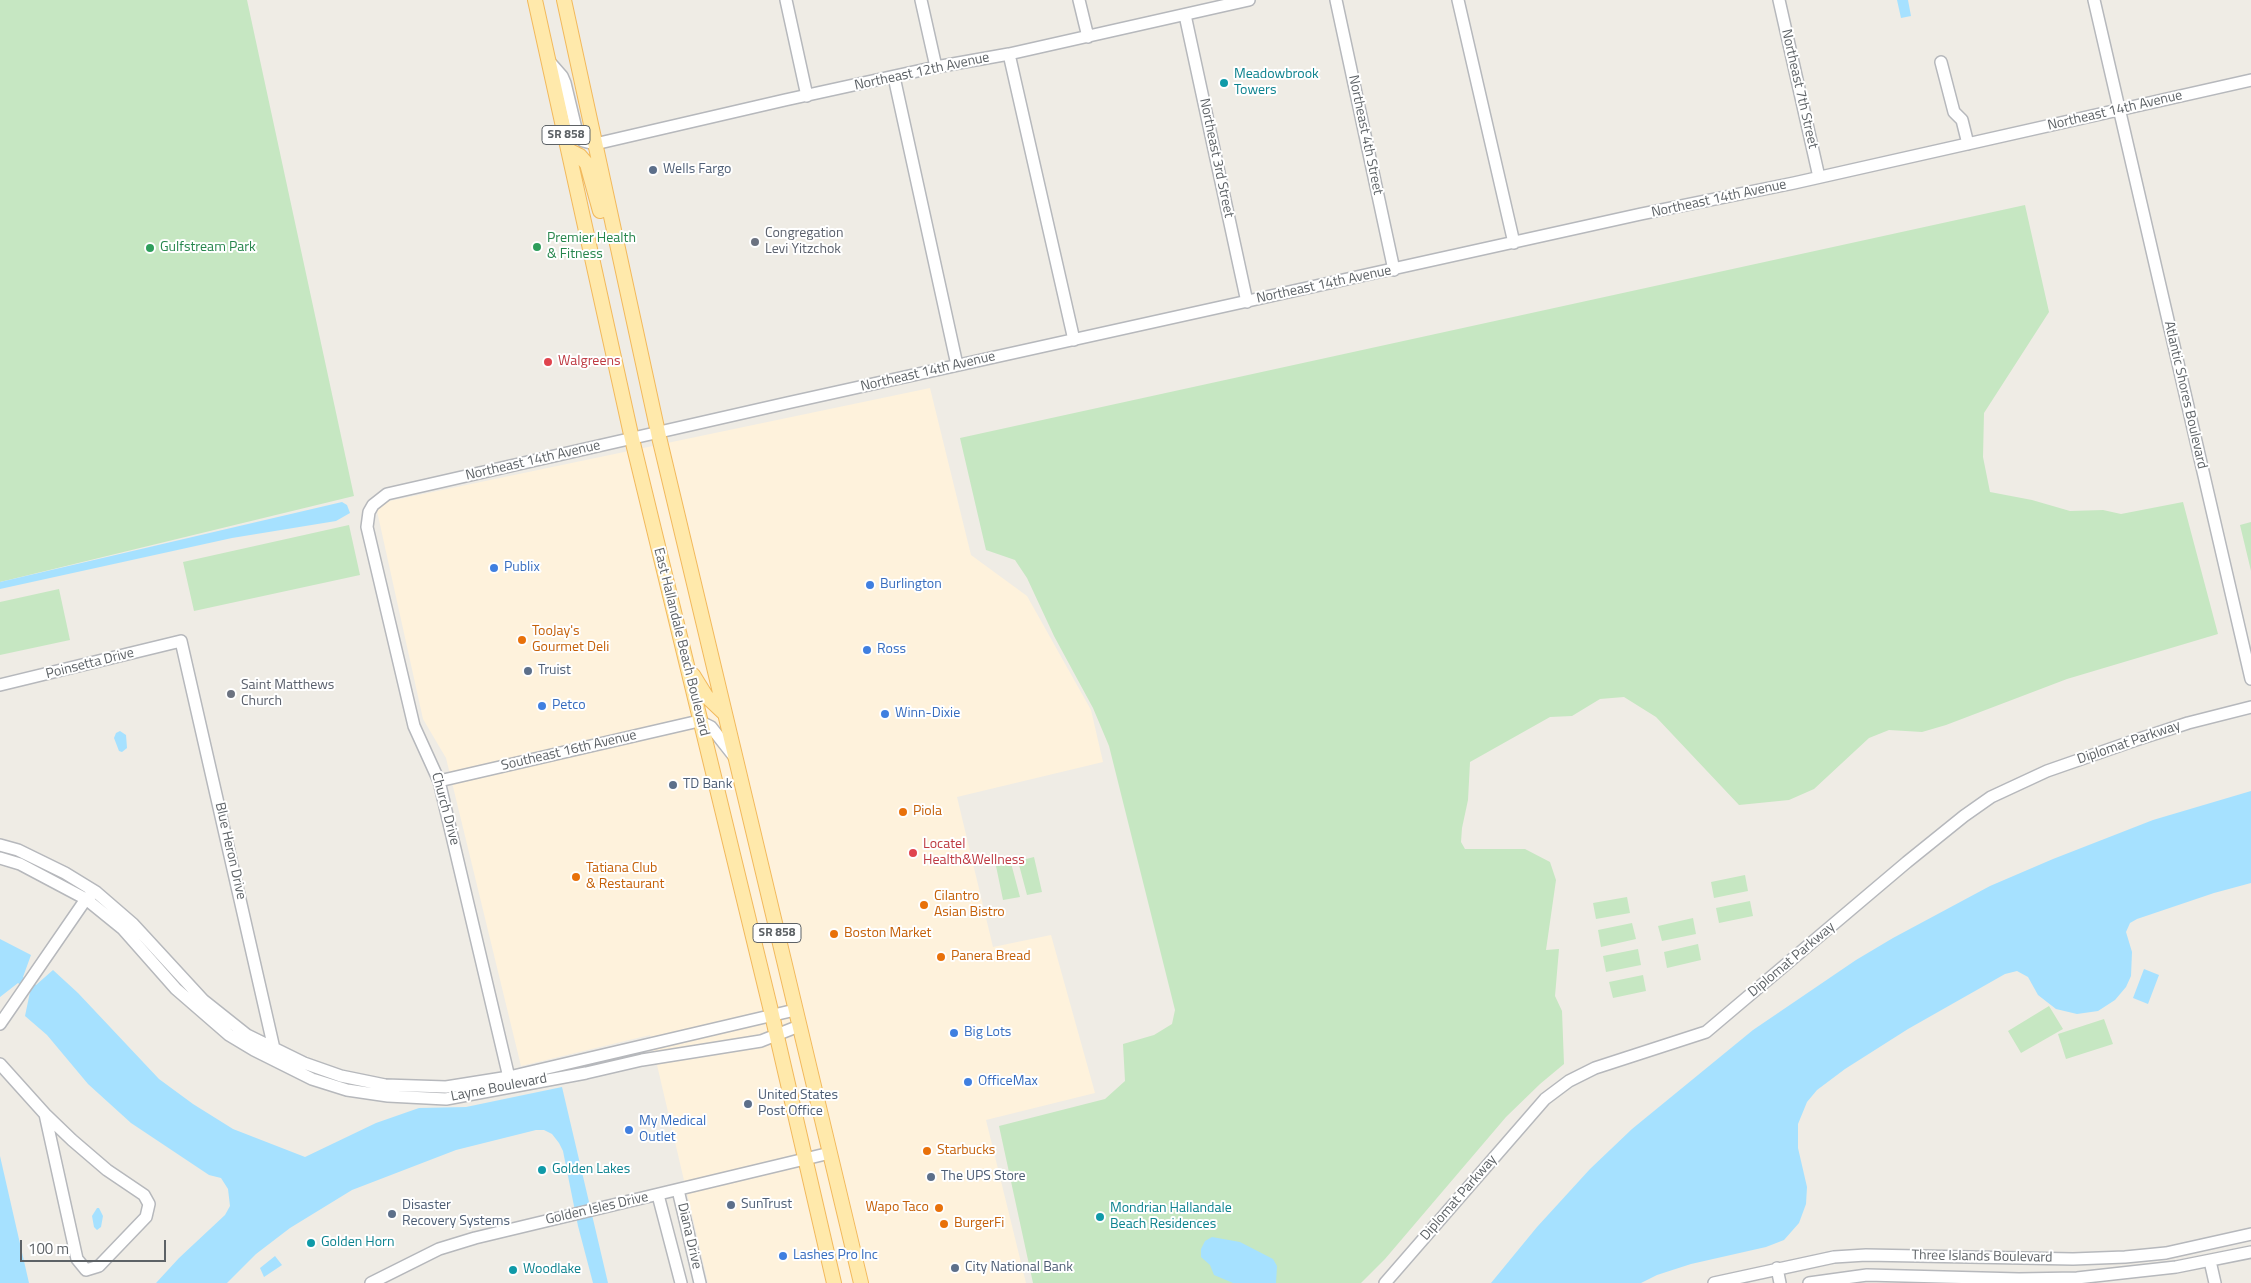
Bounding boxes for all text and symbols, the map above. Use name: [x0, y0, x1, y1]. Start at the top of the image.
street label: Northeast 7th Street: [1777, 28, 1821, 150]
street label: Northeast 12th Avenue: [853, 49, 991, 95]
place label: Meadowbrook Towers: [1234, 67, 1319, 100]
street label: Northeast 4th Street: [1344, 74, 1386, 196]
marker: Meadowbrook Towers: [1218, 77, 1230, 89]
street label: Northeast 14th Avenue: [2046, 87, 2184, 135]
street label: Northeast 3rd Street: [1195, 97, 1237, 219]
road number: SR 858: [542, 126, 590, 144]
place label: Wells Fargo: [663, 162, 732, 178]
marker: Wells Fargo: [647, 164, 659, 176]
street label: Northeast 14th Avenue: [1650, 176, 1788, 222]
place label: Congregation Levi Yitzchok: [765, 226, 843, 258]
place label: Premier Health & Fitness: [547, 231, 636, 264]
marker: Congregation Levi Yitzchok: [749, 236, 761, 248]
place label: Gulfstream Park: [160, 240, 256, 256]
marker: Premier Health & Fitness: [531, 241, 543, 253]
marker: Gulfstream Park: [144, 242, 156, 254]
street label: Northeast 14th Avenue: [1255, 262, 1393, 308]
street label: Atlantic Shores Boulevard: [2160, 319, 2210, 471]
street label: Northeast 14th Avenue: [859, 348, 997, 396]
place label: Walgreens: [558, 354, 621, 370]
marker: Walgreens: [542, 356, 554, 368]
street label: Northeast 14th Avenue: [464, 437, 602, 485]
street label: East Hallandale Beach Boulevard: [649, 546, 713, 738]
place label: Publix: [504, 560, 540, 576]
marker: Publix: [488, 562, 500, 574]
place label: Burlington: [880, 577, 942, 593]
marker: Burlington: [864, 579, 876, 591]
place label: TooJay's Gourmet Deli: [532, 624, 609, 656]
marker: TooJay's Gourmet Deli: [516, 634, 528, 646]
place label: Ross: [877, 642, 906, 658]
marker: Ross: [861, 644, 873, 656]
street label: Poinsetta Drive: [44, 645, 136, 683]
place label: Truist: [538, 663, 571, 679]
marker: Truist: [522, 665, 534, 677]
place label: Saint Matthews Church: [241, 678, 334, 710]
marker: Saint Matthews Church: [225, 688, 237, 700]
place label: Petco: [552, 698, 586, 714]
marker: Petco: [536, 700, 548, 712]
place label: Winn-Dixie: [895, 706, 960, 722]
marker: Winn-Dixie: [879, 708, 891, 720]
street label: Diplomat Parkway: [2075, 717, 2183, 769]
street label: Southeast 16th Avenue: [500, 727, 638, 775]
street label: Church Drive: [427, 771, 463, 847]
place label: TD Bank: [683, 777, 732, 793]
marker: TD Bank: [667, 779, 679, 791]
street label: Blue Heron Drive: [211, 801, 249, 901]
place label: Piola: [913, 804, 942, 820]
marker: Piola: [897, 806, 909, 818]
place label: Locatel Health&Wellness: [923, 837, 1025, 870]
marker: Locatel Health&Wellness: [907, 847, 919, 859]
place label: Tatiana Club & Restaurant: [586, 861, 664, 894]
marker: Tatiana Club & Restaurant: [570, 871, 582, 883]
place label: Cilantro Asian Bistro: [934, 889, 1005, 922]
marker: Cilantro Asian Bistro: [918, 899, 930, 911]
street label: Diplomat Parkway: [1745, 919, 1839, 1001]
road number: SR 858: [753, 924, 801, 942]
place label: Boston Market: [844, 926, 932, 942]
marker: Boston Market: [828, 928, 840, 940]
place label: Panera Bread: [951, 949, 1031, 965]
marker: Panera Bread: [935, 951, 947, 963]
place label: Big Lots: [964, 1025, 1011, 1041]
marker: Big Lots: [948, 1027, 960, 1039]
street label: Layne Boulevard: [450, 1070, 548, 1106]
place label: OfficeMax: [978, 1074, 1038, 1090]
marker: OfficeMax: [962, 1076, 974, 1088]
place label: United States Post Office: [758, 1088, 838, 1120]
marker: United States Post Office: [742, 1098, 754, 1110]
place label: My Medical Outlet: [639, 1114, 706, 1146]
marker: My Medical Outlet: [623, 1124, 635, 1136]
place label: Starbucks: [937, 1143, 995, 1159]
marker: Starbucks: [921, 1145, 933, 1157]
street label: Diplomat Parkway: [1417, 1152, 1501, 1244]
place label: Golden Lakes: [552, 1162, 630, 1178]
marker: Golden Lakes: [536, 1164, 548, 1176]
place label: The UPS Store: [941, 1169, 1026, 1185]
marker: The UPS Store: [925, 1171, 937, 1183]
street label: Golden Isles Drive: [544, 1189, 650, 1229]
place label: SunTrust: [741, 1197, 792, 1213]
place label: Disaster Recovery Systems: [402, 1198, 510, 1230]
marker: SunTrust: [725, 1199, 737, 1211]
place label: Wapo Taco: [865, 1200, 929, 1216]
street label: Diana Drive: [673, 1201, 705, 1271]
place label: Mondrian Hallandale Beach Residences: [1110, 1201, 1232, 1234]
marker: Wapo Taco: [933, 1202, 945, 1214]
marker: Disaster Recovery Systems: [386, 1208, 398, 1220]
marker: Mondrian Hallandale Beach Residences: [1094, 1211, 1106, 1223]
place label: BurgerFi: [954, 1216, 1004, 1232]
marker: BurgerFi: [938, 1218, 950, 1230]
scale bar: [22, 1230, 169, 1262]
place label: Golden Horn: [321, 1235, 394, 1251]
text: 100 m: [28, 1237, 69, 1260]
marker: Golden Horn: [305, 1237, 317, 1249]
street label: Three Islands Boulevard: [1911, 1247, 2053, 1267]
place label: Lashes Pro Inc: [793, 1248, 878, 1264]
marker: Lashes Pro Inc: [777, 1250, 789, 1262]
place label: City National Bank: [965, 1260, 1073, 1276]
place label: Woodlake: [523, 1262, 581, 1278]
marker: City National Bank: [949, 1262, 961, 1274]
marker: Woodlake: [507, 1264, 519, 1276]

